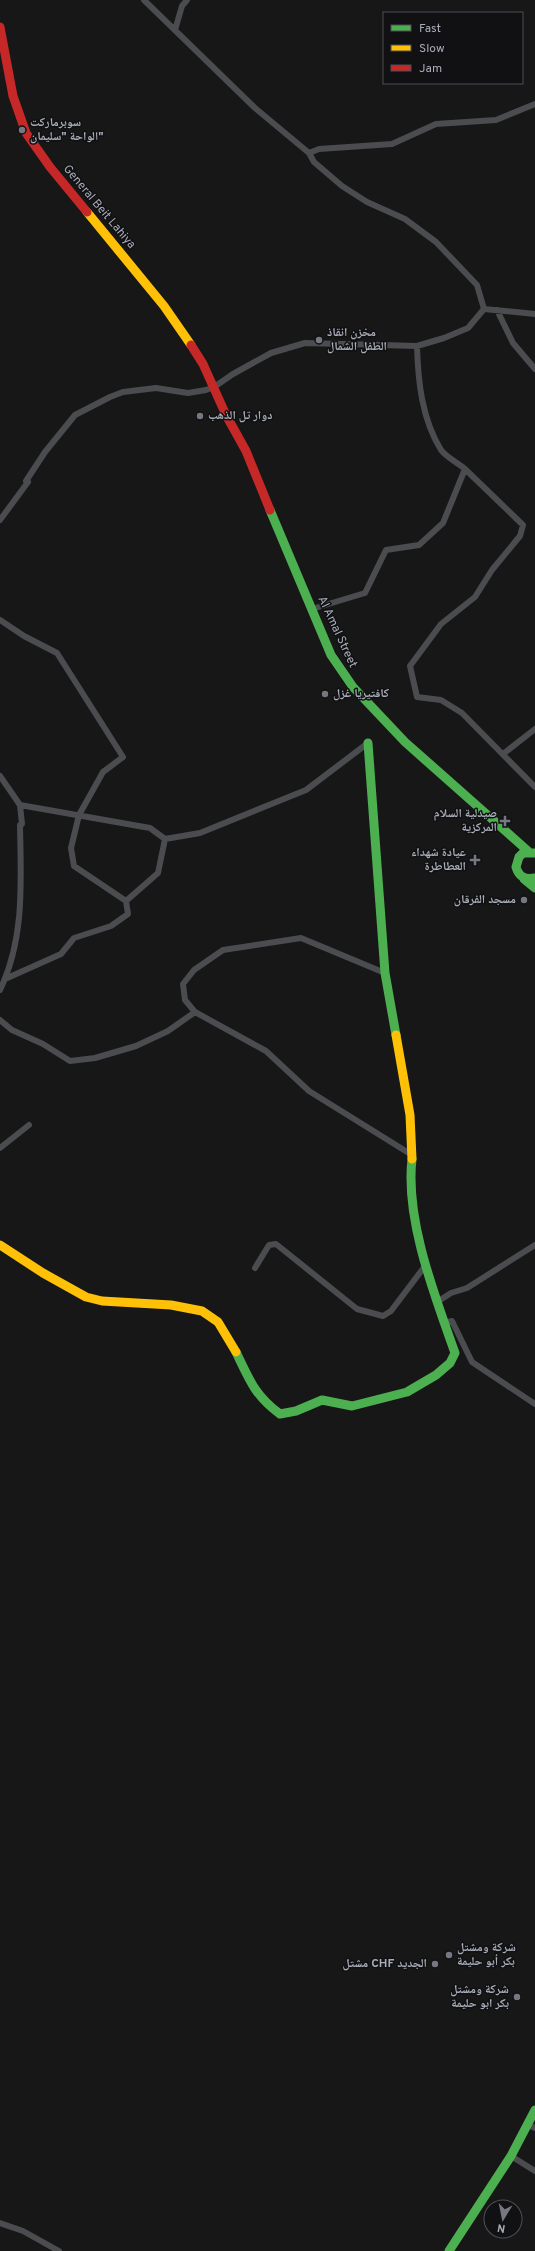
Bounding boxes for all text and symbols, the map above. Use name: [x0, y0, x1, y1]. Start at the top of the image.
legend: [383, 12, 523, 84]
text: Fast: [419, 21, 441, 37]
text: Slow: [419, 41, 445, 57]
text: Jam: [419, 61, 442, 77]
place label: سوبرماركت الواحة "سليمان": [30, 115, 104, 145]
marker: سوبرماركت الواحة "سليمان": [17, 125, 27, 135]
street label: General Beit Lahiya: [59, 162, 139, 252]
place label: مخزن انقاذ الطفل الشمال: [327, 325, 387, 355]
marker: مخزن انقاذ الطفل الشمال: [314, 335, 324, 345]
place label: دوار تل الذهب: [208, 408, 272, 424]
marker: دوار تل الذهب: [195, 411, 205, 421]
street label: Al Amal Street: [313, 594, 361, 670]
place label: كافتيريا غزل: [333, 686, 390, 702]
marker: كافتيريا غزل: [320, 689, 330, 699]
place label: صيدلية السلام المركزية: [434, 806, 497, 836]
marker: صيدلية السلام المركزية: [500, 816, 510, 826]
place label: عيادة شهداء العطاطرة: [411, 845, 466, 875]
marker: عيادة شهداء العطاطرة: [469, 854, 481, 866]
place label: مسجد الفرقان: [454, 892, 516, 908]
marker: مسجد الفرقان: [519, 895, 529, 905]
place label: شركة ومشتل بكر أبو حليمة: [457, 1940, 516, 1970]
marker: شركة ومشتل بكر أبو حليمة: [444, 1950, 454, 1960]
place label: مشتل CHF الجديد: [343, 1956, 427, 1972]
marker: مشتل CHF الجديد: [430, 1959, 440, 1969]
place label: شركة ومشتل بكر ابو حليمة: [450, 1982, 509, 2012]
marker: شركة ومشتل بكر ابو حليمة: [512, 1992, 522, 2002]
north arrow: [483, 2199, 523, 2239]
text: N: [496, 2220, 507, 2235]

